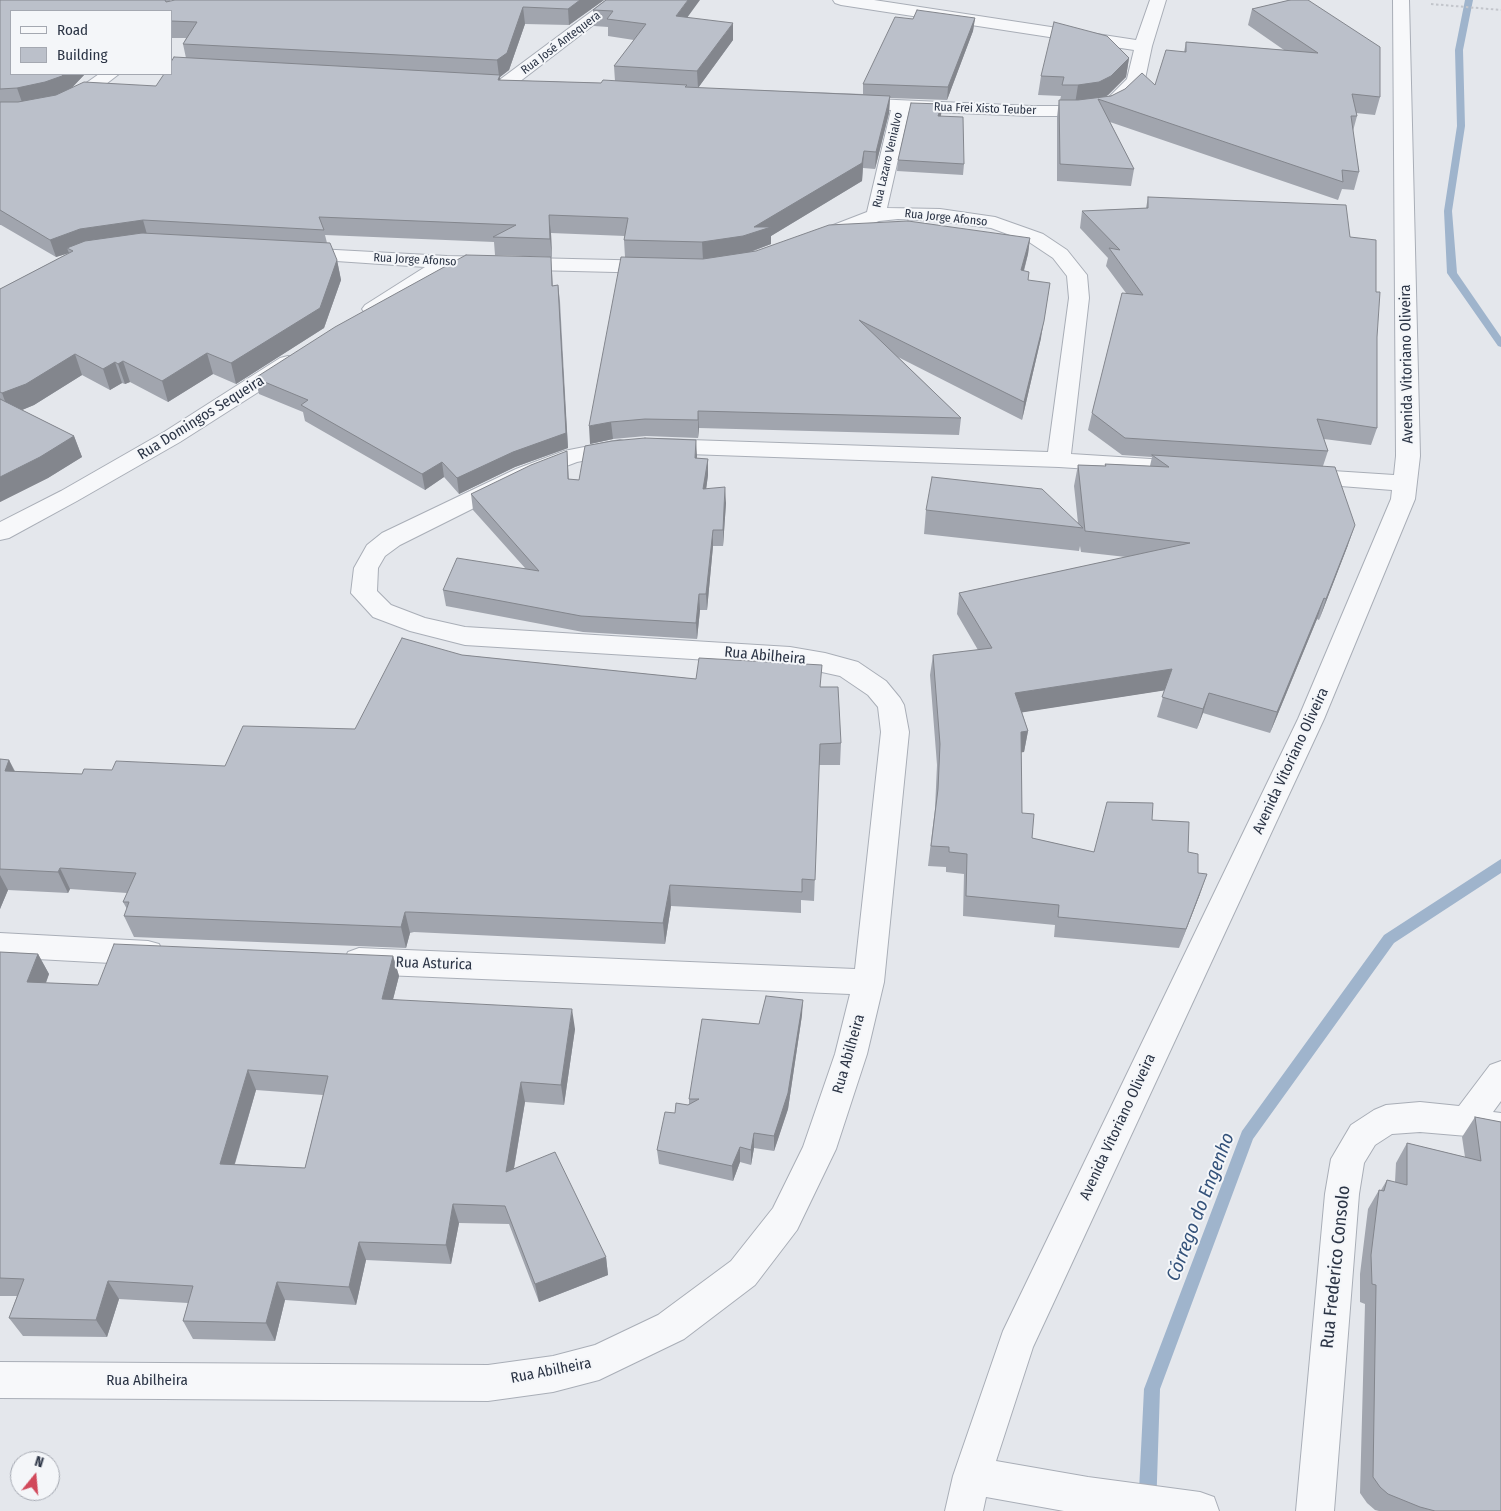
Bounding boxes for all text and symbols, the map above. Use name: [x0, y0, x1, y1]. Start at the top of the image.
street label: Rua José Antequera: [518, 8, 604, 78]
legend: [10, 10, 172, 75]
text: Road: [57, 21, 88, 39]
text: Building: [57, 46, 108, 64]
street label: Rua Frei Xisto Teuber: [934, 100, 1036, 118]
street label: Rua Lazaro Venialvo: [870, 111, 906, 209]
street label: Rua Jorge Afonso: [904, 206, 988, 230]
street label: Rua Jorge Afonso: [373, 251, 457, 269]
street label: Avenida Vitoriano Oliveira: [1397, 284, 1417, 444]
street label: Rua Domingos Sequeira: [135, 372, 267, 464]
street label: Rua Abilheira: [724, 643, 806, 669]
street label: Avenida Vitoriano Oliveira: [1249, 685, 1333, 837]
street label: Rua Asturica: [395, 954, 473, 974]
street label: Rua Abilheira: [829, 1012, 869, 1096]
street label: Avenida Vitoriano Oliveira: [1076, 1051, 1160, 1203]
water label: Córrego do Engenho: [1162, 1130, 1240, 1284]
street label: Rua Frederico Consolo: [1317, 1185, 1355, 1349]
street label: Rua Abilheira: [509, 1354, 593, 1388]
street label: Rua Abilheira: [106, 1372, 188, 1390]
north arrow: [10, 1451, 60, 1501]
text: N: [33, 1453, 46, 1471]

